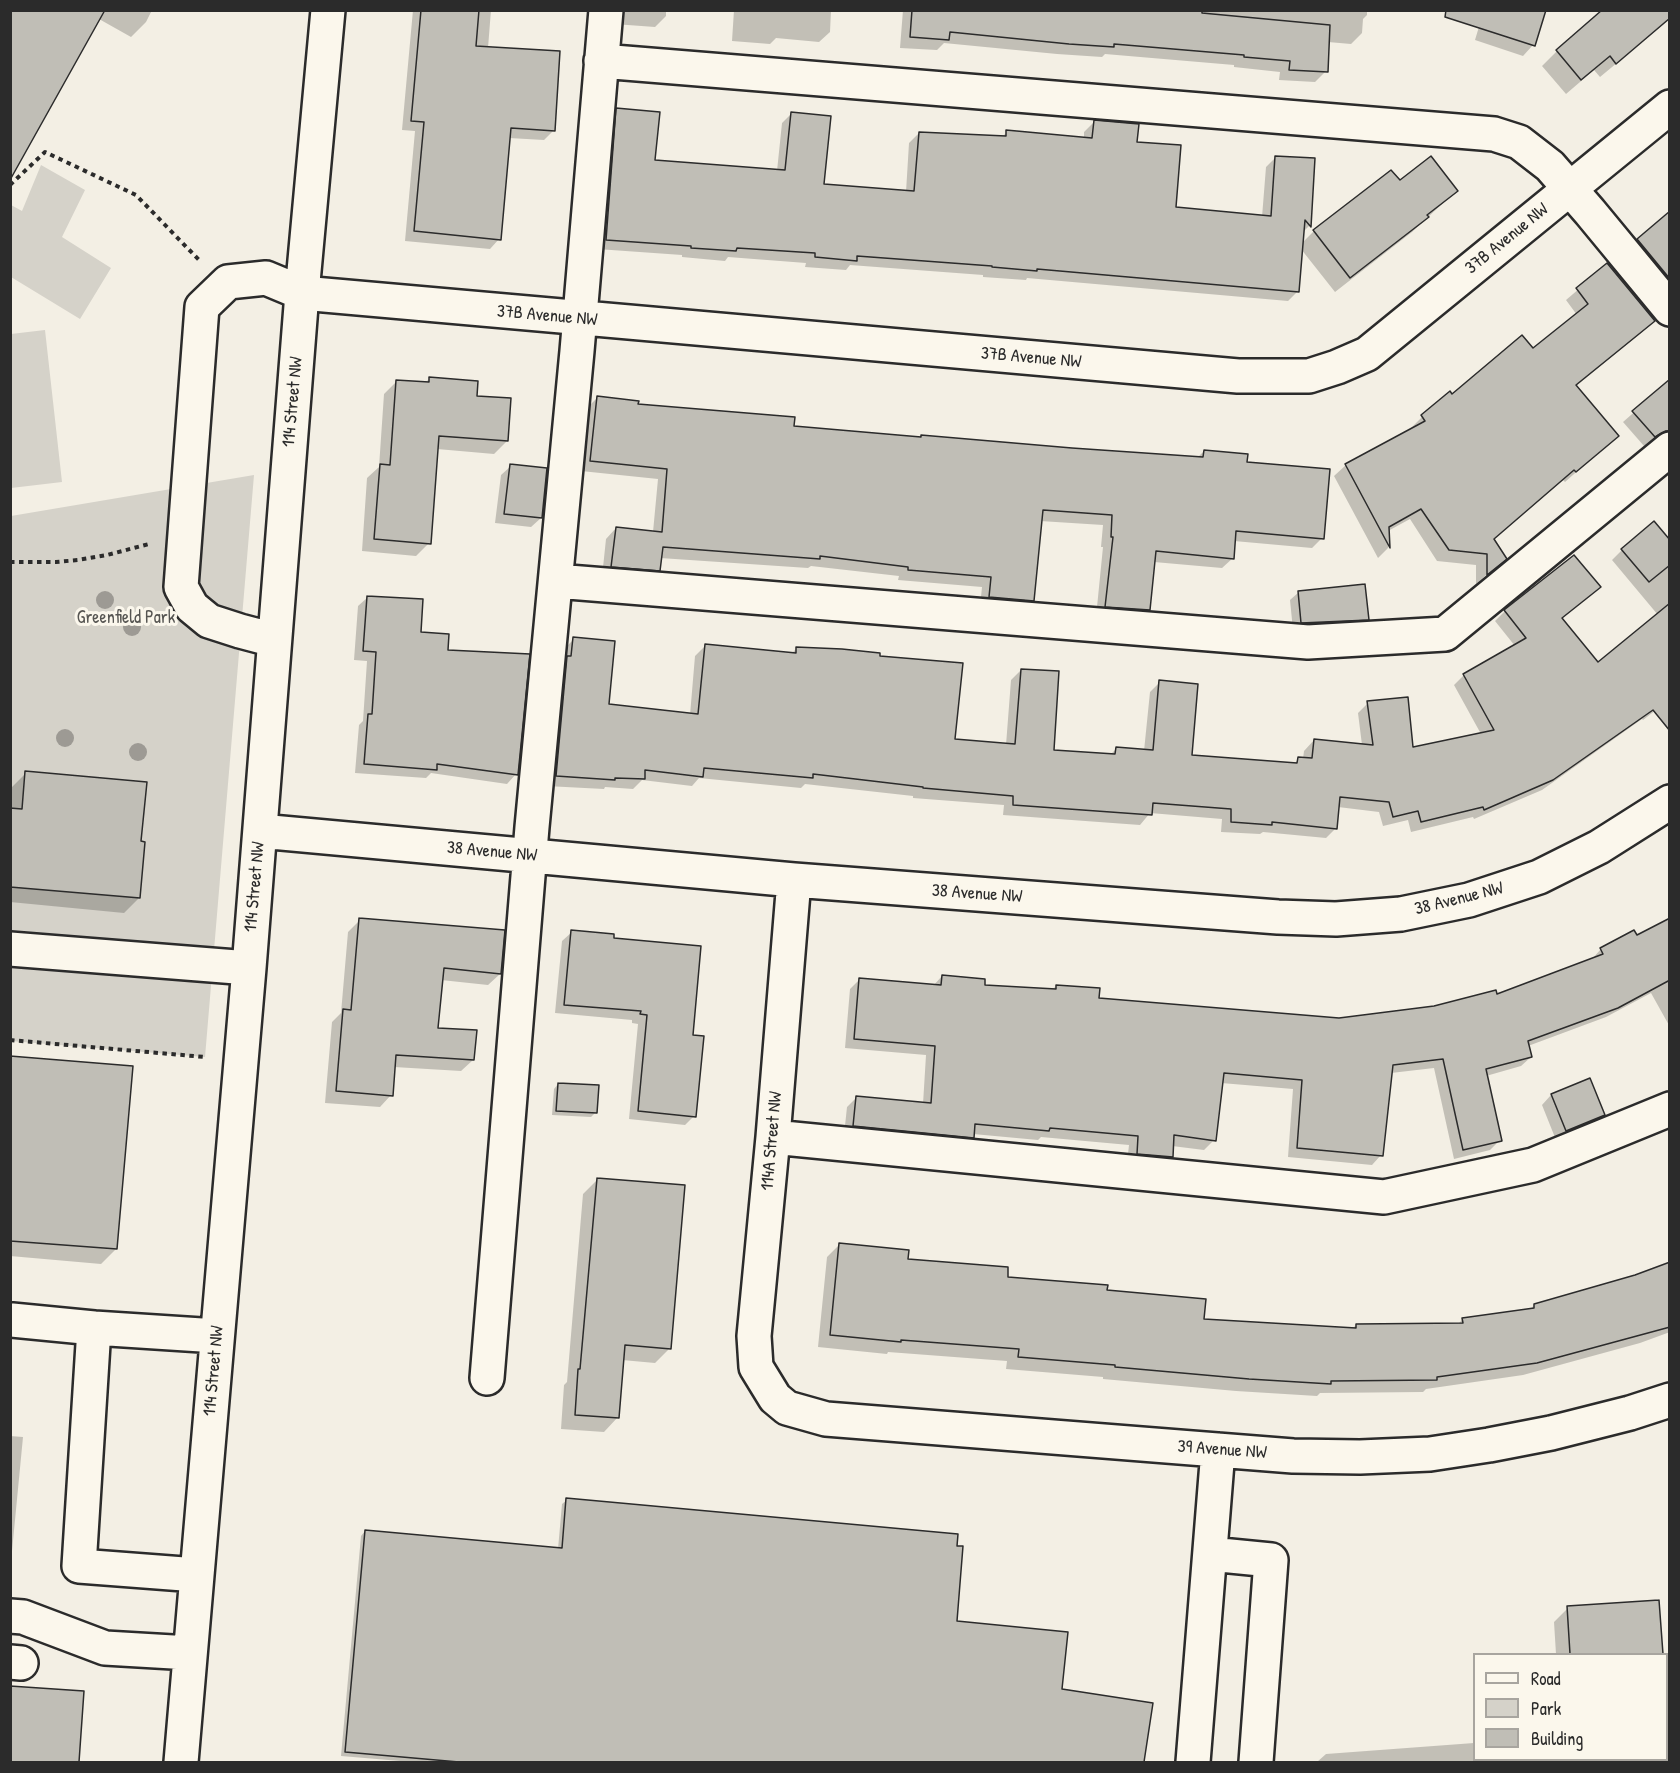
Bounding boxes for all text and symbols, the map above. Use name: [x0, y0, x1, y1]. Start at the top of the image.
street label: 37B Avenue NW: [1461, 199, 1553, 279]
street label: 37B Avenue NW: [496, 301, 598, 331]
street label: 37B Avenue NW: [980, 343, 1082, 373]
street label: 114 Street NW: [278, 356, 308, 448]
park label: Greenfield Park: [77, 607, 175, 629]
street label: 38 Avenue NW: [446, 837, 538, 867]
street label: 114 Street NW: [240, 841, 270, 933]
street label: 38 Avenue NW: [1413, 878, 1505, 920]
street label: 38 Avenue NW: [931, 880, 1023, 908]
street label: 114A Street NW: [757, 1091, 787, 1191]
street label: 114 Street NW: [199, 1325, 229, 1417]
street label: 39 Avenue NW: [1177, 1436, 1267, 1464]
legend: [1473, 1653, 1668, 1761]
text: Road: [1531, 1666, 1561, 1691]
text: Park: [1531, 1696, 1561, 1721]
text: Building: [1531, 1726, 1583, 1751]

